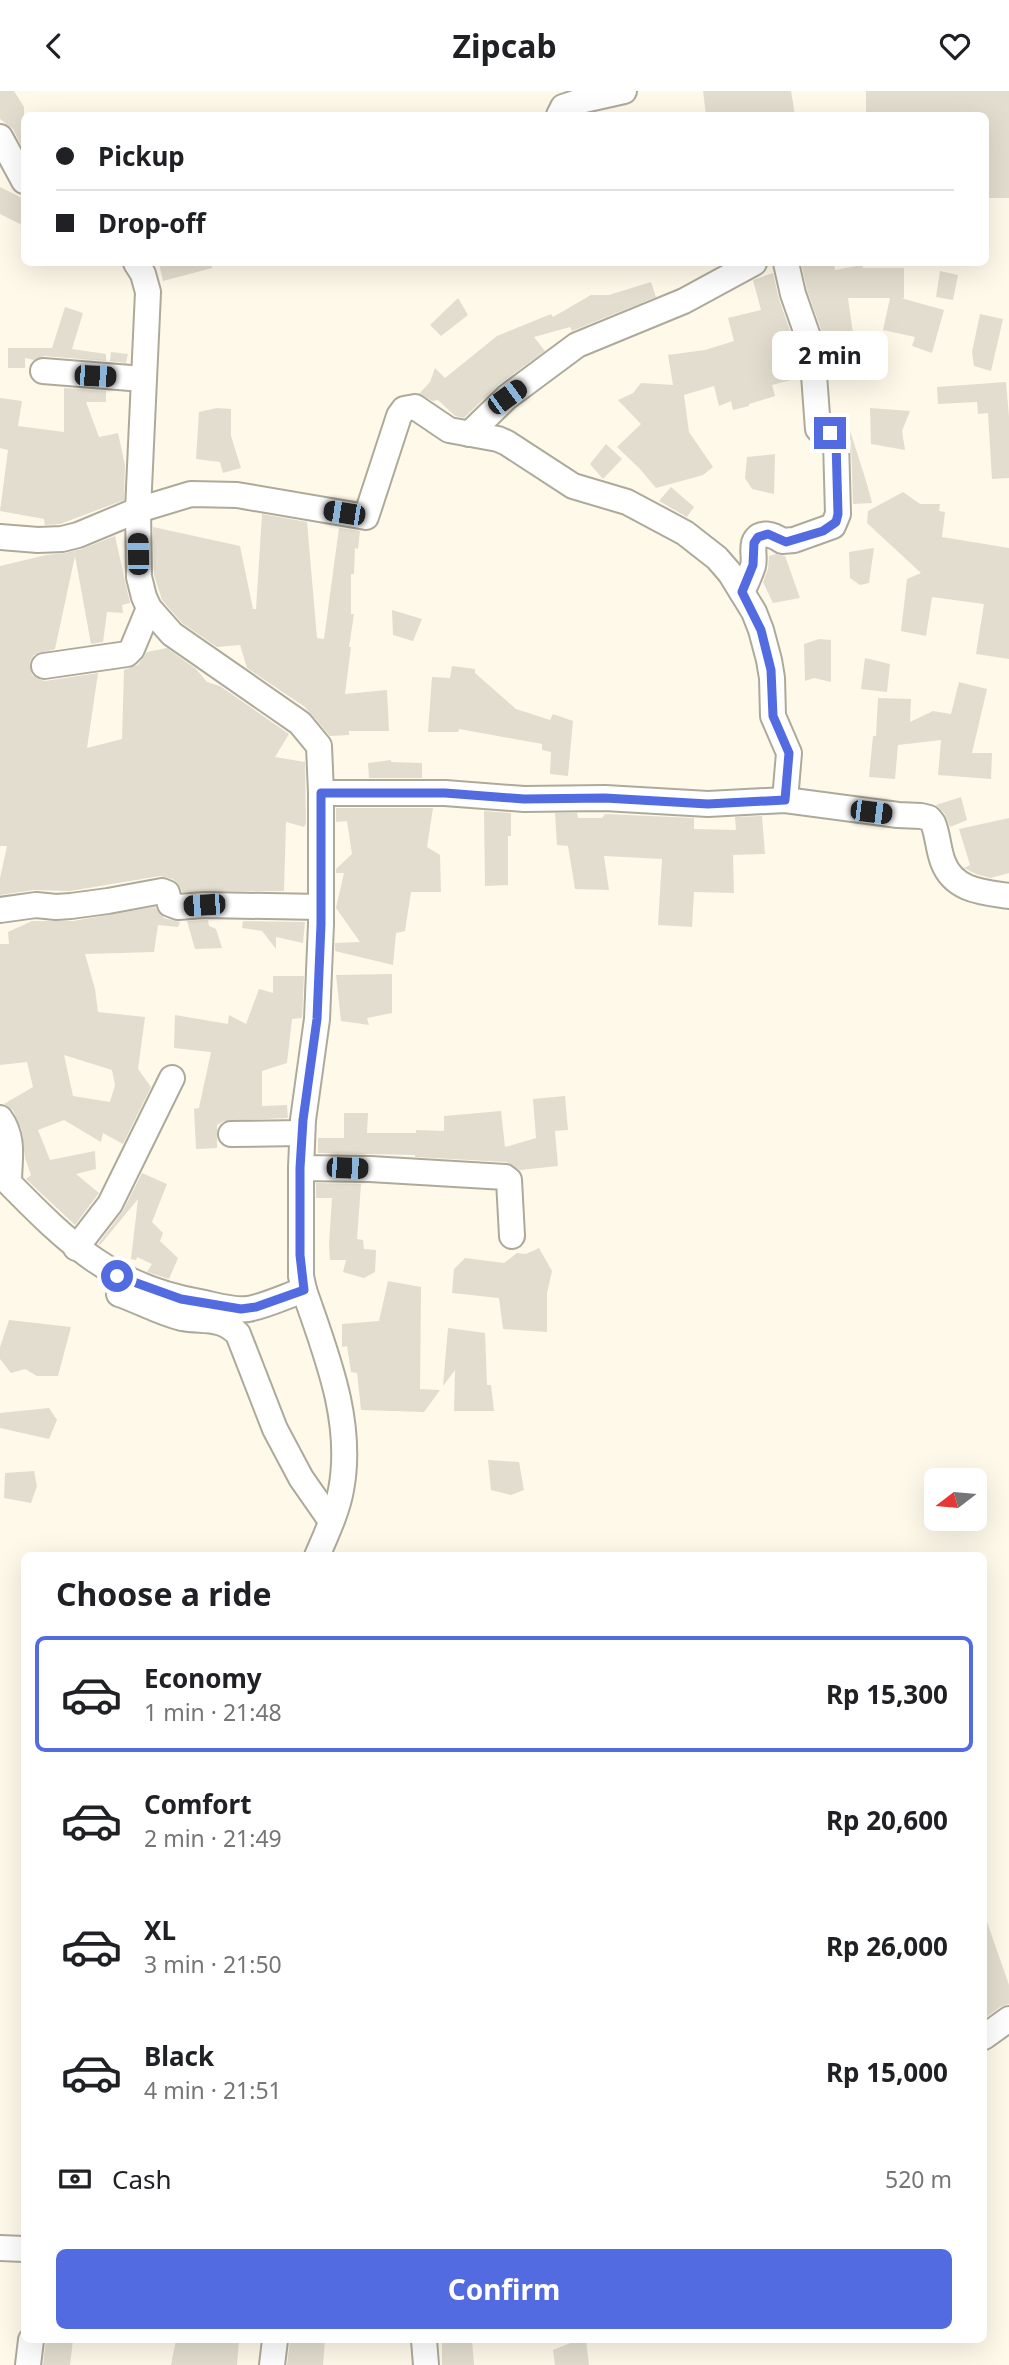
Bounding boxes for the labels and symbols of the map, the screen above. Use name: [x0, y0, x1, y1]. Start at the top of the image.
callout: 2 min: [772, 331, 888, 381]
car: [74, 364, 117, 388]
car: [484, 376, 531, 418]
route end: [814, 417, 846, 449]
car: [322, 499, 367, 527]
car: [128, 533, 149, 575]
car: [849, 799, 894, 825]
car: [183, 893, 226, 917]
car: [326, 1157, 369, 1179]
route start: [101, 1260, 133, 1292]
north arrow: [924, 1468, 987, 1531]

